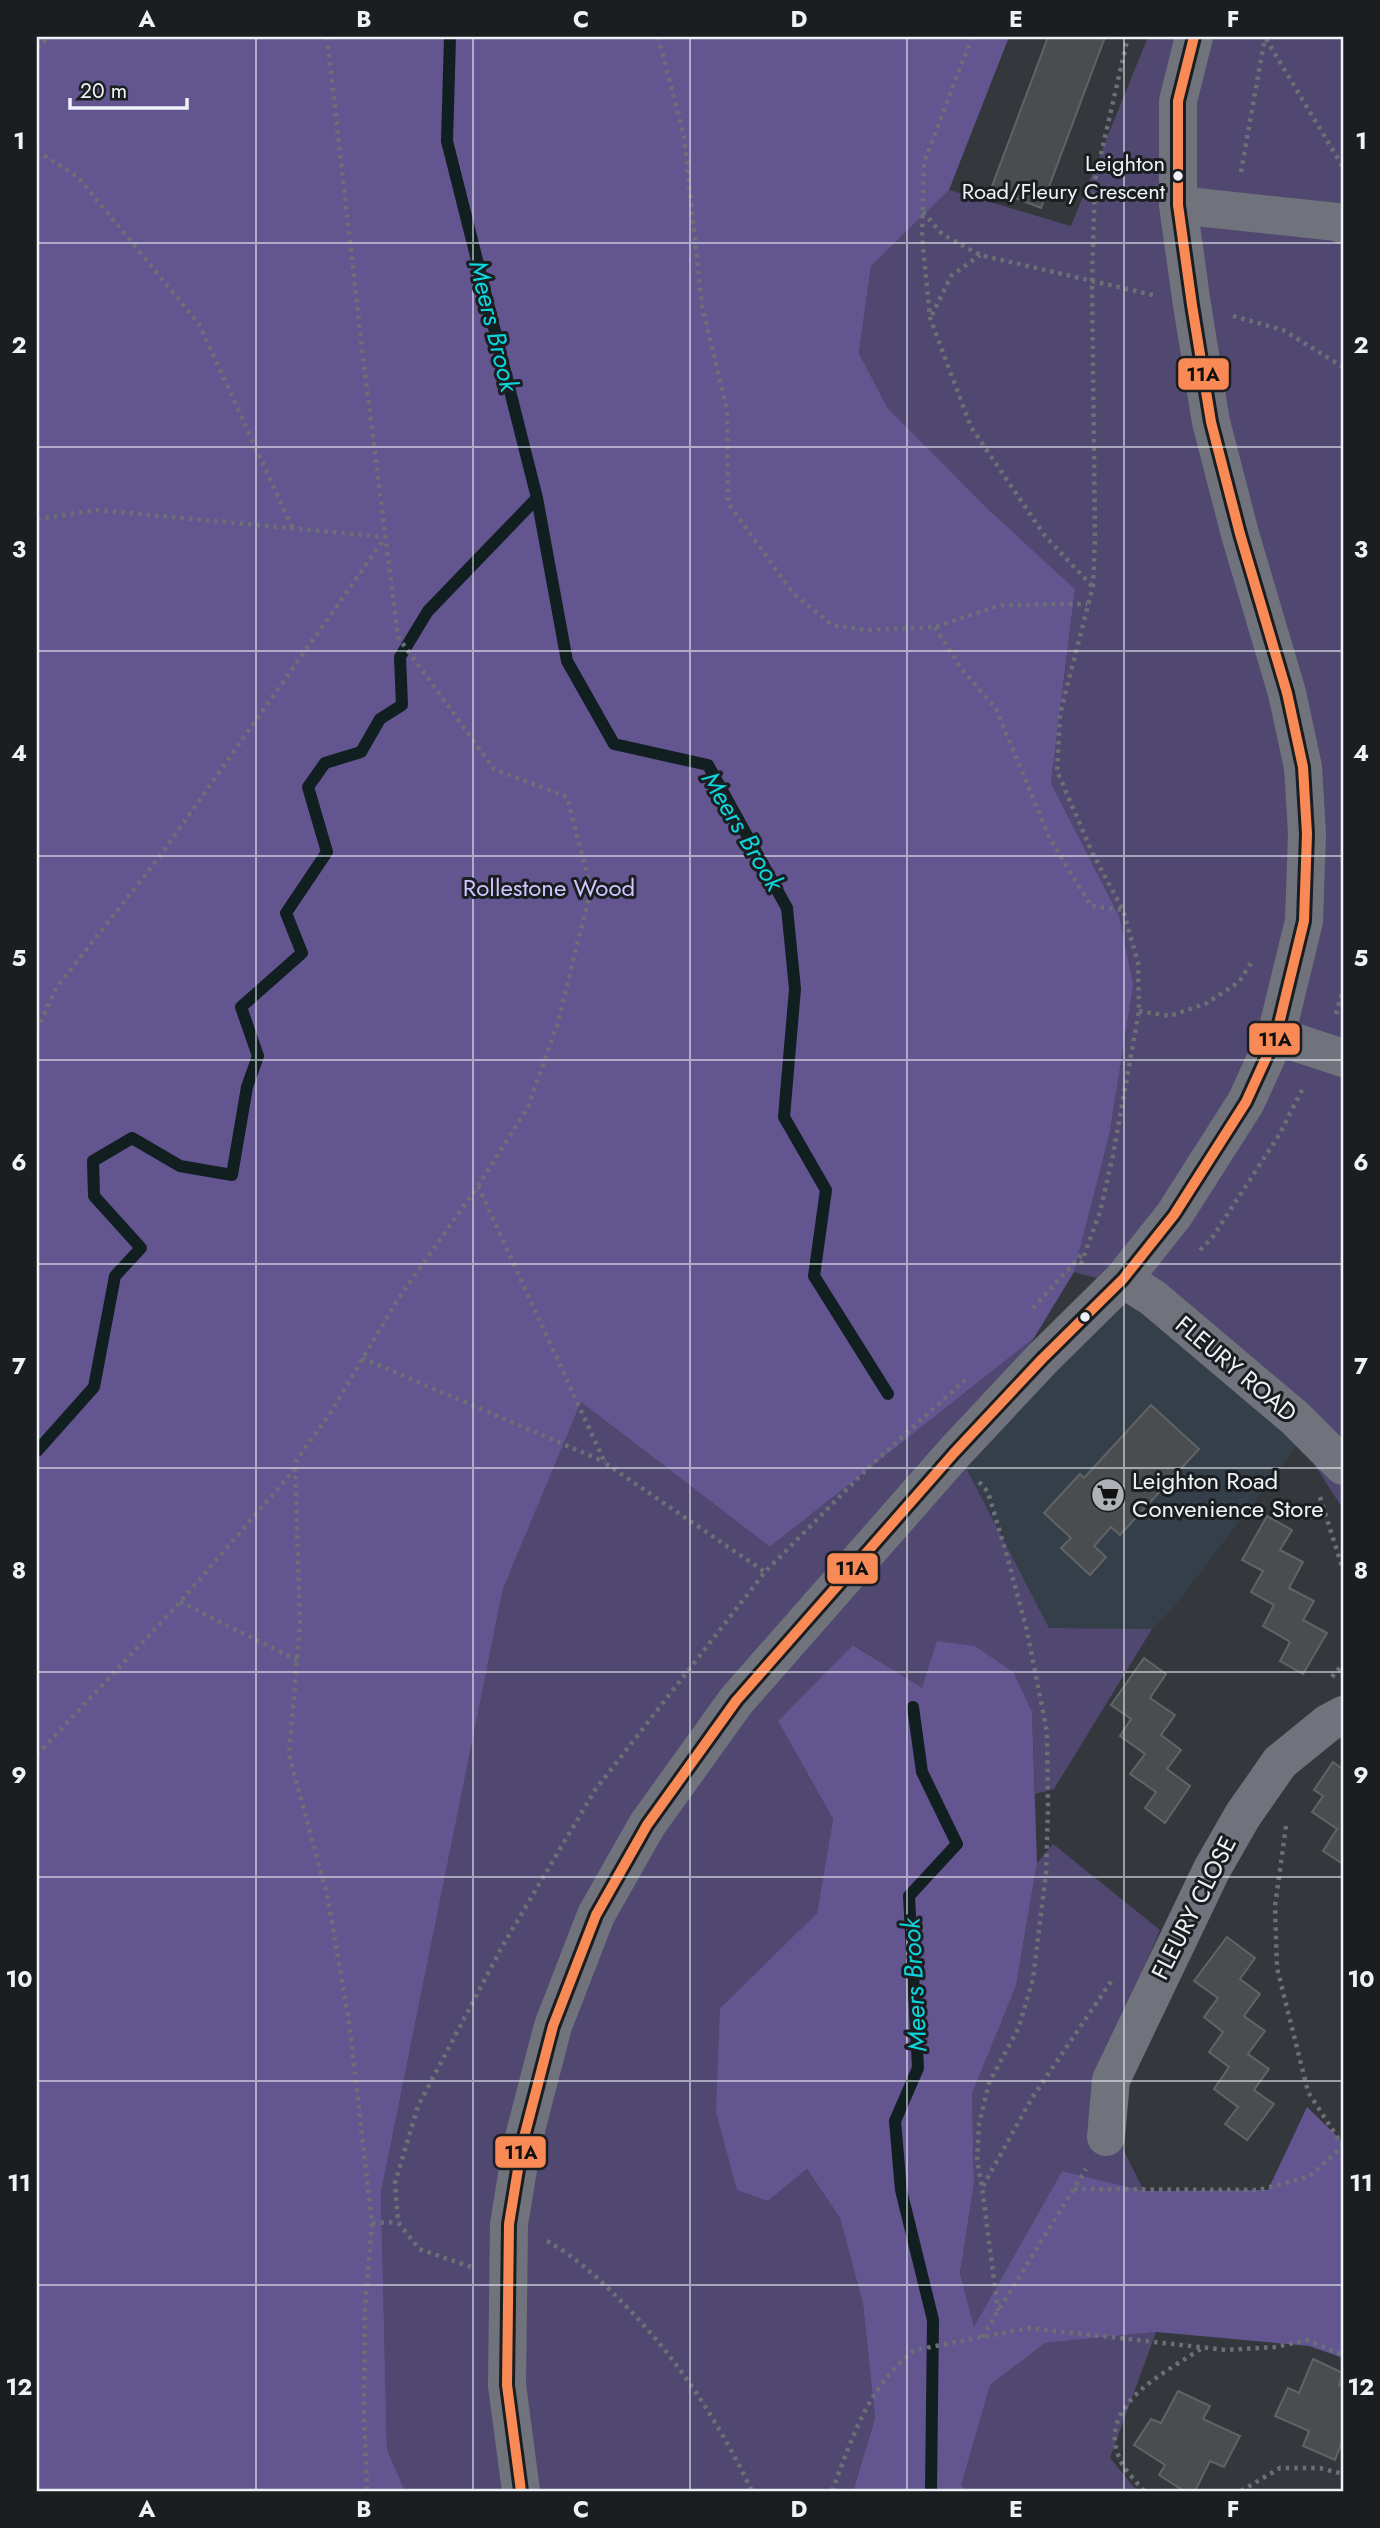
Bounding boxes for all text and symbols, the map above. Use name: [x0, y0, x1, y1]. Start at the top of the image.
text: A: [138, 2, 156, 36]
text: B: [356, 2, 372, 36]
text: C: [573, 2, 589, 36]
text: D: [791, 2, 808, 36]
text: E: [1009, 2, 1023, 36]
text: F: [1227, 2, 1239, 36]
scale bar: [70, 66, 187, 110]
text: 20 m: [80, 76, 127, 106]
text: 1: [13, 124, 25, 158]
text: 1: [1355, 124, 1367, 158]
place label: Leighton Road/Fleury Crescent: [962, 147, 1166, 207]
marker: Leighton Road/Fleury Crescent: [1171, 169, 1185, 183]
water label: Meers Brook: [459, 256, 529, 397]
text: 2: [11, 328, 27, 362]
text: 2: [1353, 328, 1369, 362]
line badge: 11A: [1177, 357, 1230, 391]
text: 11A: [1186, 361, 1220, 388]
text: 3: [12, 532, 26, 566]
text: 3: [1354, 532, 1368, 566]
text: 4: [11, 736, 27, 770]
text: 4: [1353, 736, 1369, 770]
water label: Meers Brook: [692, 764, 795, 900]
park label: Rollestone Wood: [463, 870, 635, 905]
text: 5: [12, 941, 26, 975]
text: 5: [1354, 941, 1368, 975]
line badge: 11A: [1248, 1022, 1301, 1056]
text: 11A: [1258, 1026, 1292, 1053]
text: 6: [11, 1145, 27, 1179]
text: 6: [1353, 1145, 1369, 1179]
street label: FLEURY ROAD: [1168, 1307, 1305, 1430]
unlabelled marker: [1078, 1310, 1092, 1324]
text: 7: [12, 1349, 26, 1383]
text: 7: [1354, 1349, 1368, 1383]
place label: Leighton Road Convenience Store: [1132, 1463, 1324, 1526]
supermarket icon: Leighton Road Convenience Store: [1089, 1476, 1127, 1514]
line badge: 11A: [826, 1552, 879, 1585]
text: 8: [12, 1553, 26, 1587]
text: 8: [1354, 1553, 1368, 1587]
text: 11A: [835, 1555, 869, 1582]
text: 9: [11, 1758, 27, 1792]
text: 9: [1353, 1758, 1369, 1792]
street label: FLEURY CLOSE: [1142, 1830, 1245, 1986]
water label: Meers Brook: [891, 1915, 936, 2053]
text: 10: [6, 1962, 32, 1996]
text: 10: [1348, 1962, 1374, 1996]
line badge: 11A: [494, 2135, 547, 2169]
text: 11A: [504, 2139, 538, 2166]
text: 11: [7, 2166, 31, 2200]
text: 11: [1349, 2166, 1373, 2200]
text: 12: [6, 2370, 32, 2404]
text: 12: [1348, 2370, 1374, 2404]
text: A: [138, 2492, 156, 2526]
text: B: [356, 2492, 372, 2526]
text: C: [573, 2492, 589, 2526]
text: D: [791, 2492, 808, 2526]
text: E: [1009, 2492, 1023, 2526]
text: F: [1227, 2492, 1239, 2526]

